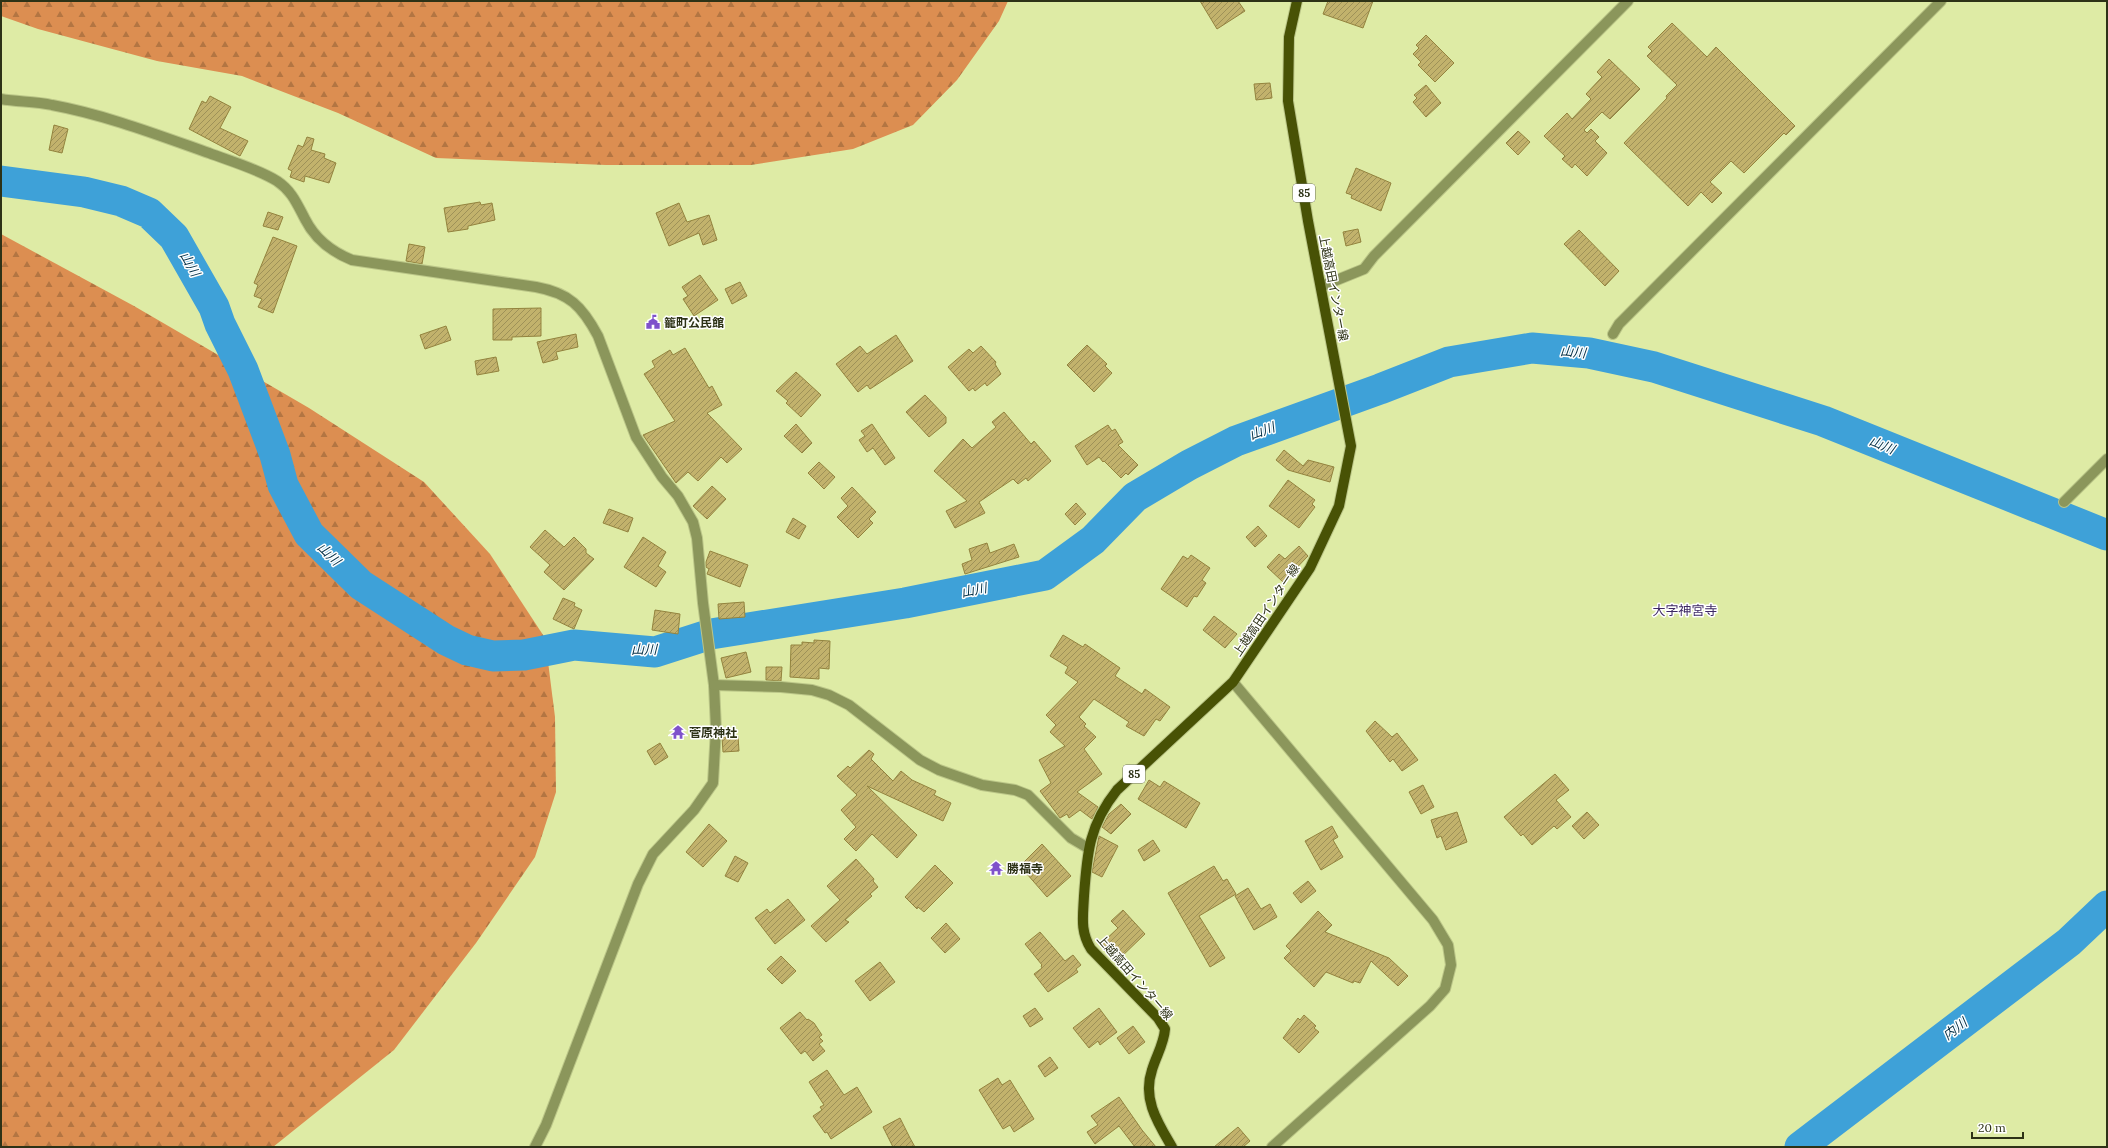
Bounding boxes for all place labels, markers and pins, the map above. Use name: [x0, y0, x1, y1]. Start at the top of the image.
public building icon: 籠町公民館: [645, 314, 661, 330]
place label: 籠町公民館: [664, 315, 724, 330]
temple icon: 菅原神社: [670, 724, 686, 740]
place label: 菅原神社: [689, 725, 737, 740]
temple icon: 勝福寺: [988, 860, 1004, 876]
place label: 勝福寺: [1007, 861, 1043, 876]

